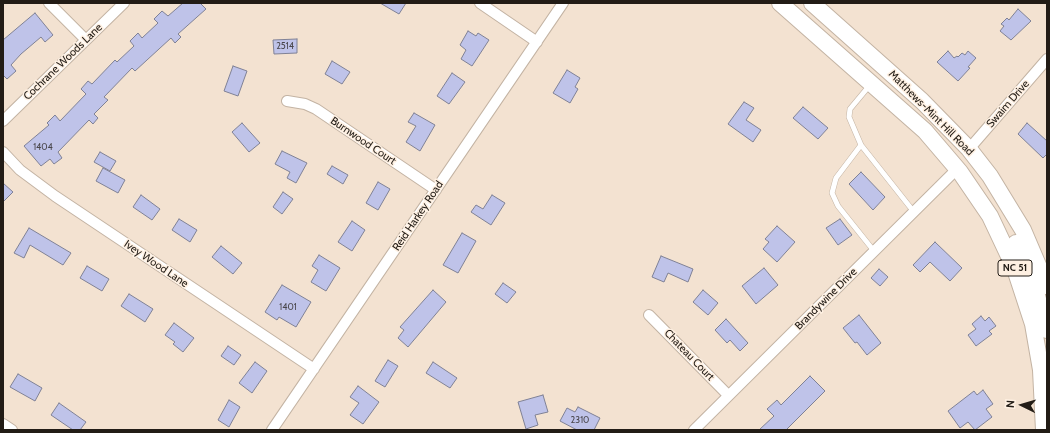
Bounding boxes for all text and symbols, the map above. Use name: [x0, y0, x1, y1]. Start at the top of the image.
street label: Cochrane Woods Lane: [21, 21, 105, 103]
house number: 2514: [276, 41, 294, 51]
street label: Matthews-Mint Hill Road: [886, 68, 976, 158]
street label: Swaim Drive: [984, 78, 1032, 130]
street label: Burnwood Court: [328, 114, 398, 168]
house number: 1404: [33, 142, 53, 152]
street label: Reid Harkey Road: [390, 179, 446, 253]
street label: Ivey Wood Lane: [121, 238, 191, 290]
road number: NC 51: [998, 260, 1032, 276]
street label: Brandywine Drive: [792, 265, 860, 333]
house number: 1401: [279, 302, 297, 312]
street label: Chateau Court: [661, 327, 717, 383]
north arrow: [1002, 385, 1042, 425]
text: N: [1003, 399, 1017, 408]
house number: 2310: [571, 415, 589, 425]

